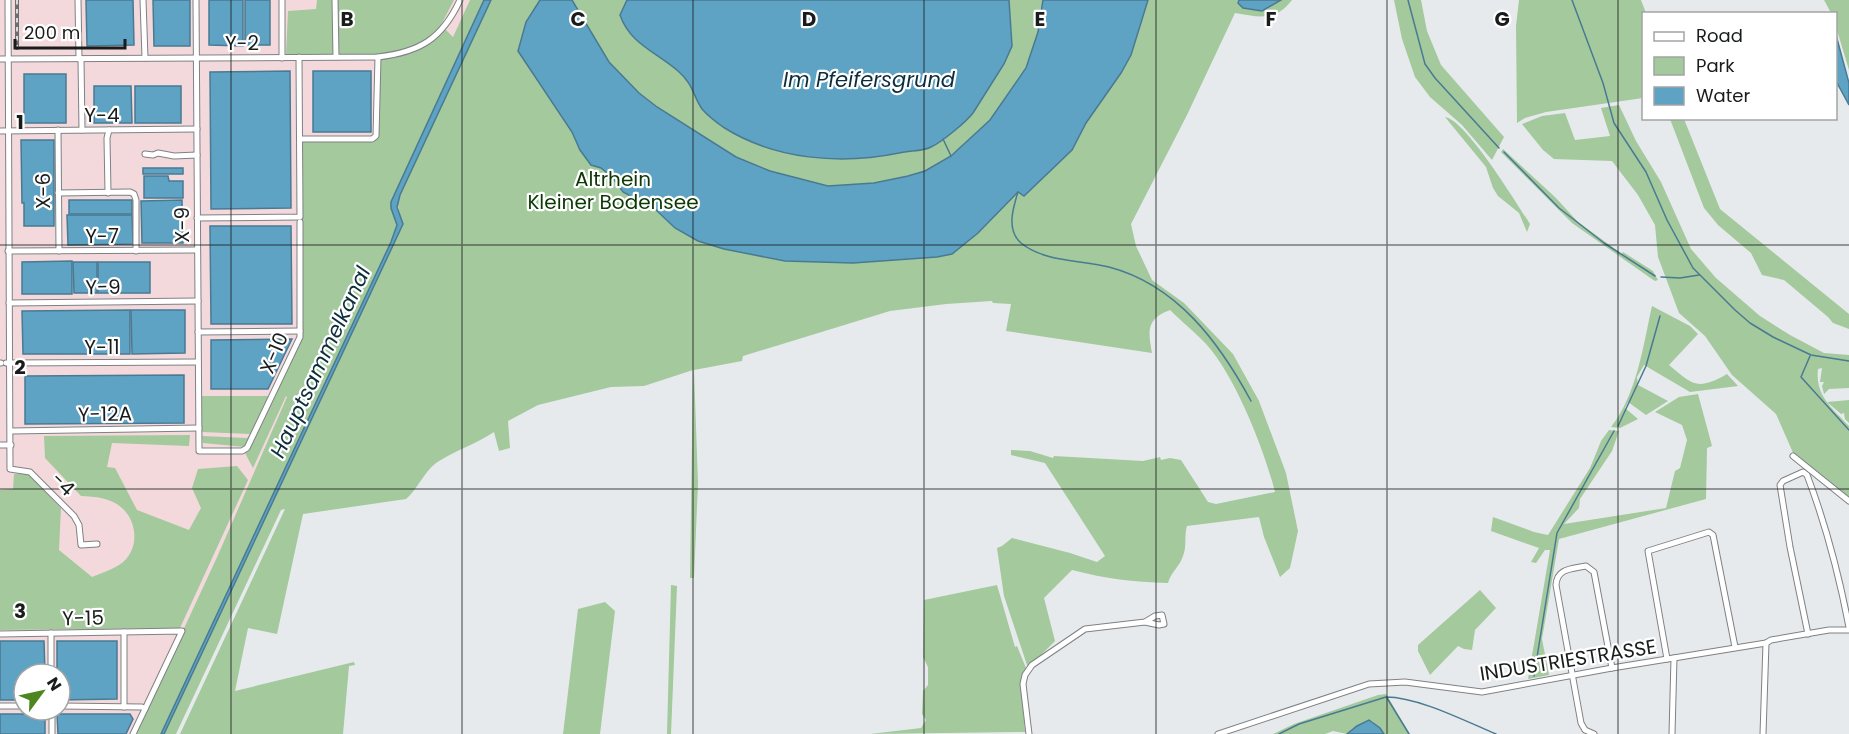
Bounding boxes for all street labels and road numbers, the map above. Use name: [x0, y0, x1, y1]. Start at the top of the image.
street label: Y-2: [225, 29, 259, 57]
street label: Y-4: [84, 101, 120, 129]
street label: X-6: [29, 173, 57, 209]
street label: X-9: [168, 207, 196, 243]
street label: Y-7: [85, 222, 119, 250]
street label: Y-9: [85, 273, 121, 301]
street label: X-10: [253, 328, 295, 378]
street label: Y-11: [84, 333, 120, 361]
street label: Y-12A: [78, 400, 132, 428]
street label: -4: [45, 466, 81, 502]
street label: Y-15: [62, 604, 104, 632]
street label: INDUSTRIESTRASSE: [1478, 632, 1658, 688]

